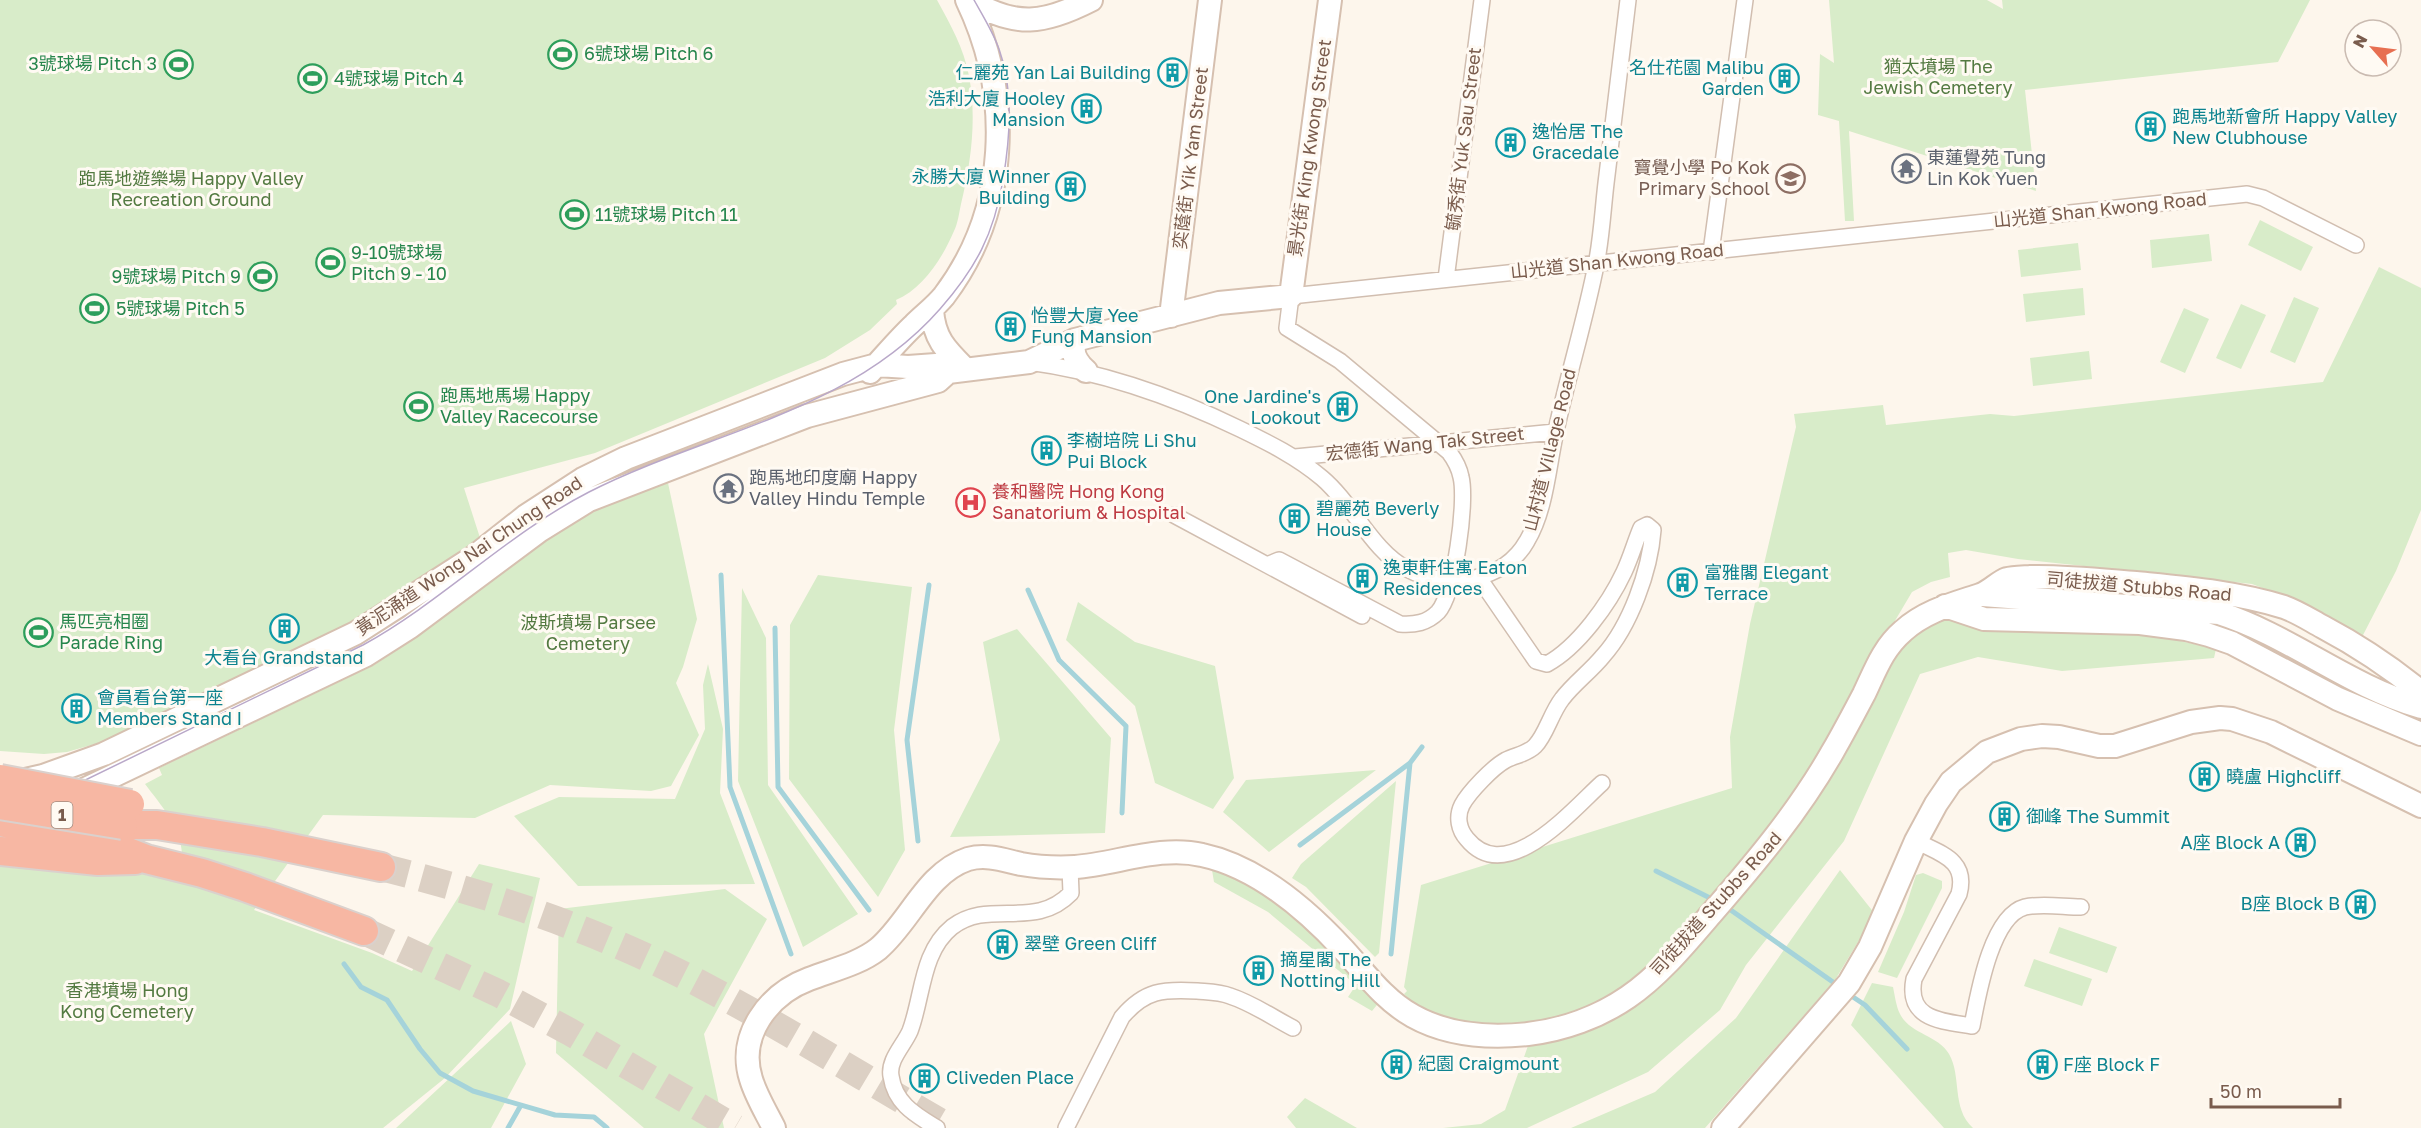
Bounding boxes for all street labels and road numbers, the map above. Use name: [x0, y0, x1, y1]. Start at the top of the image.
street label: 景光街 King Kwong Street: [1283, 38, 1335, 258]
street label: 毓秀街 Yuk Sau Street: [1441, 46, 1485, 232]
street label: 奕蔭街 Yik Yam Street: [1168, 65, 1212, 250]
street label: 山光道 Shan Kwong Road: [1992, 187, 2208, 231]
street label: 山光道 Shan Kwong Road: [1509, 238, 1725, 282]
street label: 山村道 Village Road: [1518, 366, 1580, 534]
street label: 宏德街 Wang Tak Street: [1325, 422, 1525, 464]
street label: 黃泥涌道 Wong Nai Chung Road: [351, 471, 586, 639]
street label: 司徒拔道 Stubbs Road: [2045, 567, 2233, 605]
road number: 1: [52, 802, 72, 828]
street label: 司徒拔道 Stubbs Road: [1645, 827, 1786, 980]

